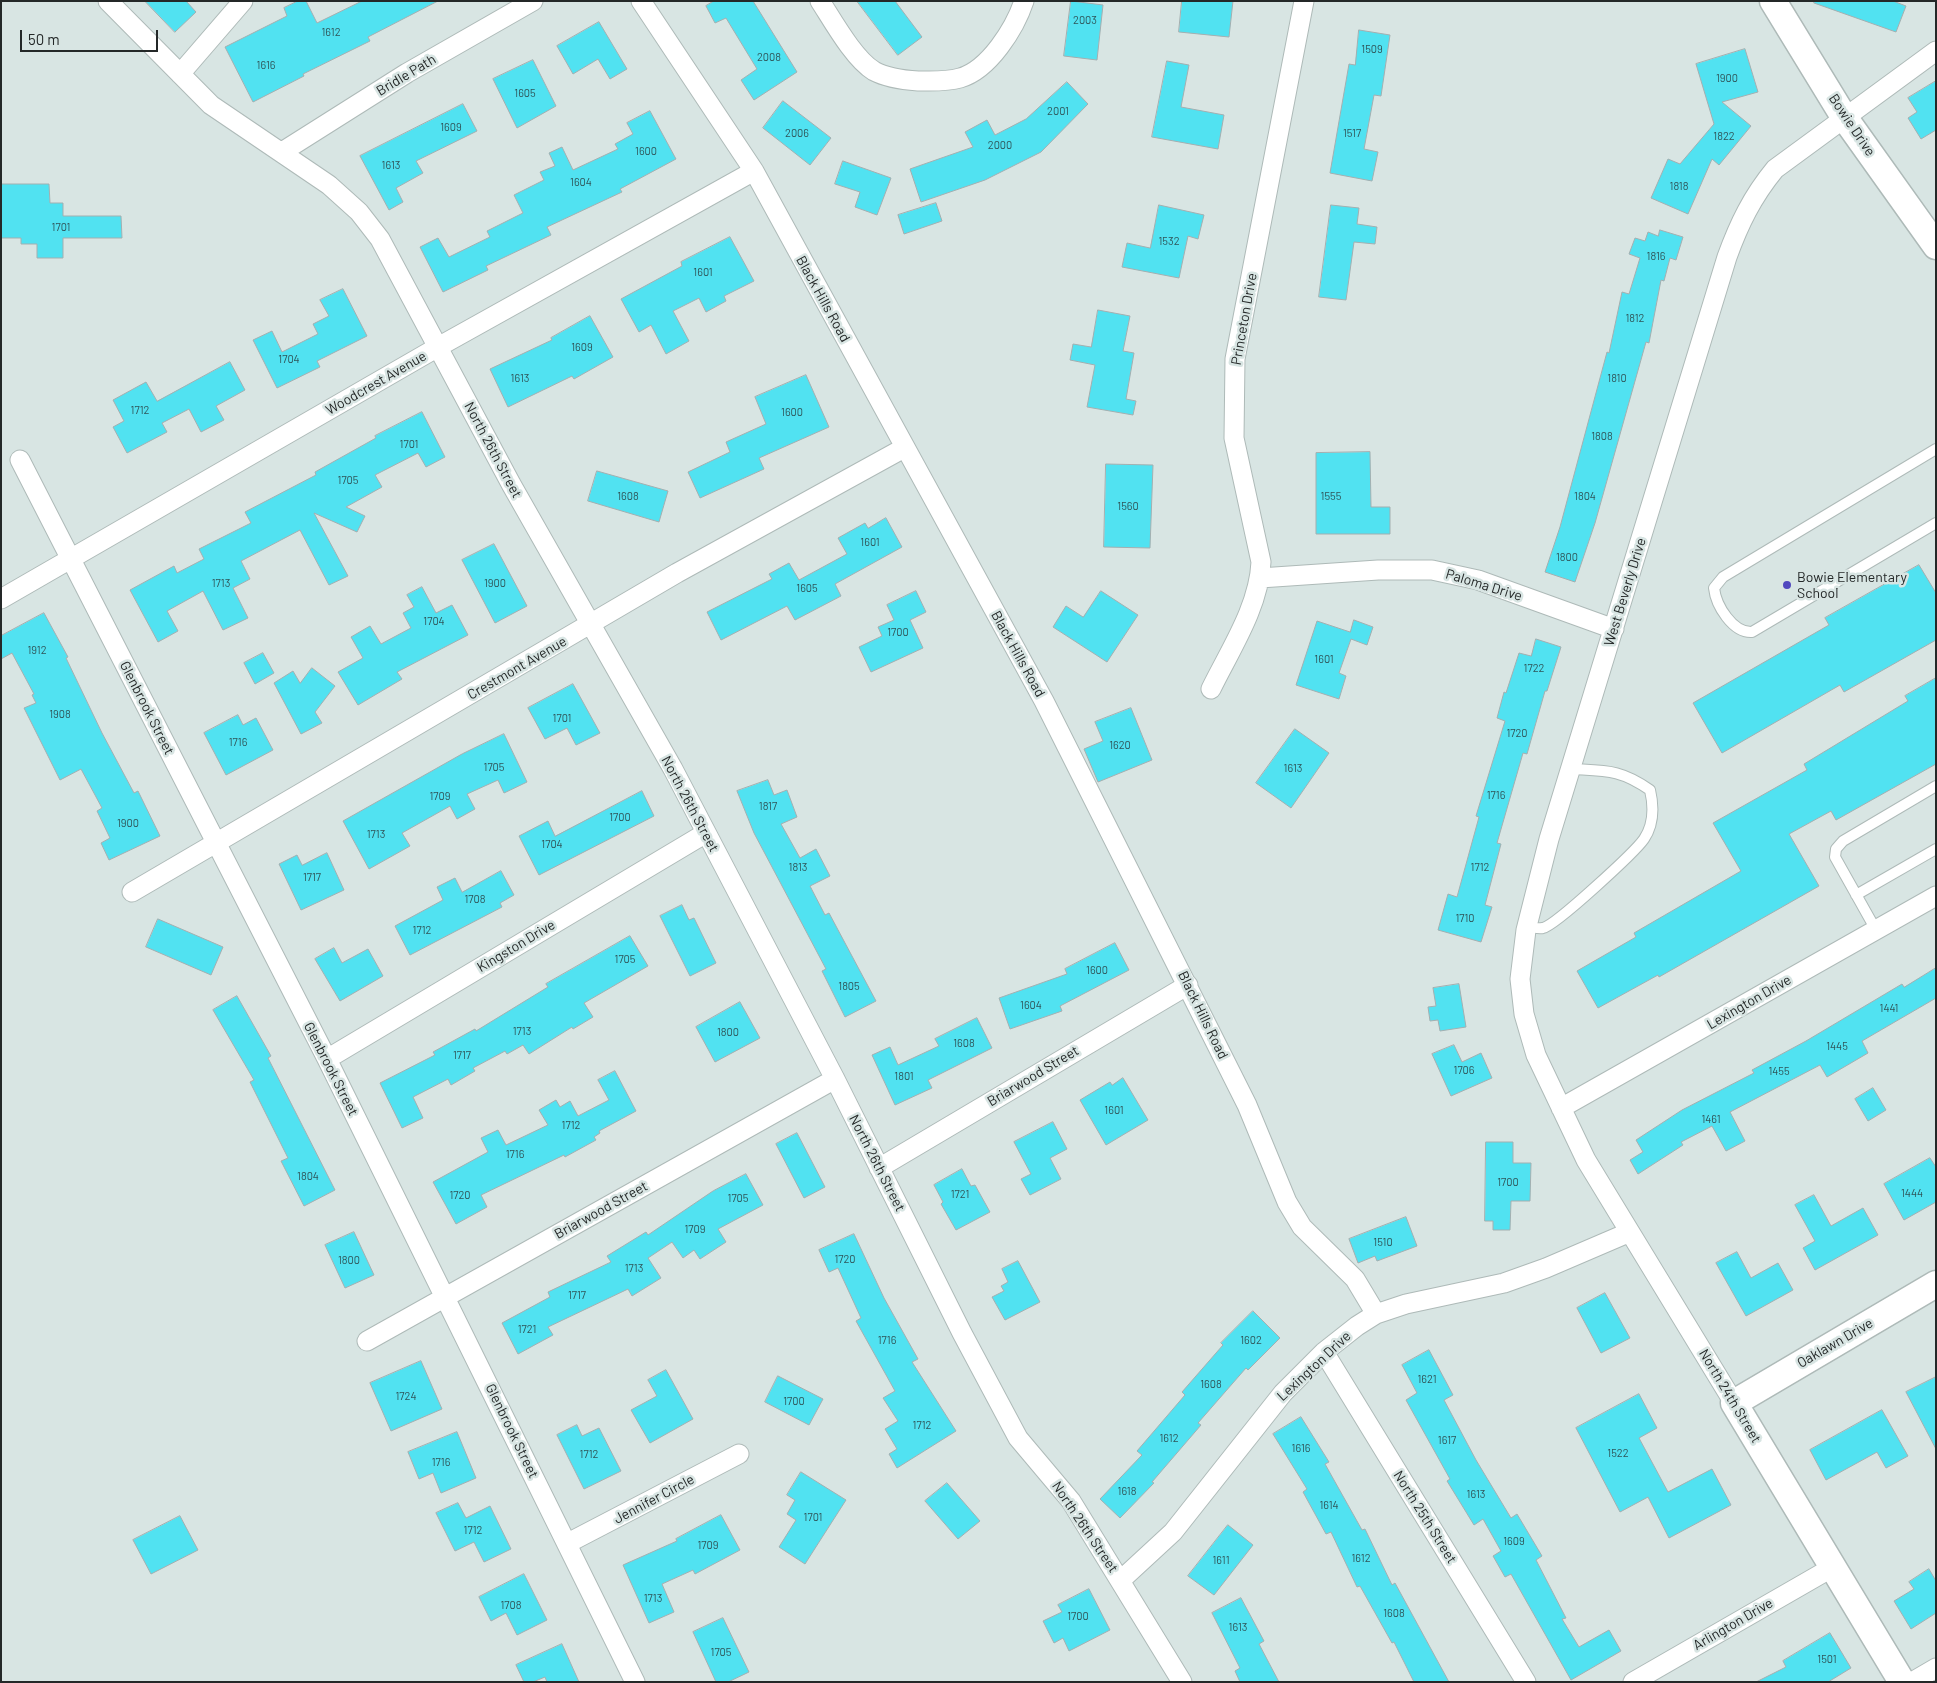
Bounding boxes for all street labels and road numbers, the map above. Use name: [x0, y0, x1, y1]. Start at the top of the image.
street label: Bridle Path: [373, 51, 439, 99]
street label: Bowie Drive: [1825, 91, 1879, 159]
street label: Black Hills Road: [792, 253, 854, 345]
street label: Princeton Drive: [1228, 272, 1260, 366]
street label: Woodcrest Avenue: [323, 347, 429, 419]
street label: North 26th Street: [461, 399, 525, 501]
street label: West Beverly Drive: [1601, 536, 1649, 648]
street label: Paloma Drive: [1444, 565, 1524, 605]
street label: Black Hills Road: [987, 608, 1049, 700]
street label: Crestmont Avenue: [464, 633, 570, 703]
street label: Glenbrook Street: [116, 658, 178, 758]
street label: North 26th Street: [658, 753, 722, 855]
street label: Kingston Drive: [474, 916, 558, 976]
street label: Black Hills Road: [1174, 968, 1232, 1062]
street label: Lexington Drive: [1704, 971, 1794, 1033]
street label: Glenbrook Street: [300, 1019, 362, 1119]
street label: Briarwood Street: [984, 1042, 1082, 1110]
street label: North 26th Street: [845, 1112, 909, 1214]
street label: Briarwood Street: [552, 1177, 650, 1243]
street label: Oaklawn Drive: [1794, 1315, 1876, 1371]
street label: Lexington Drive: [1274, 1328, 1354, 1404]
street label: North 24th Street: [1695, 1346, 1765, 1446]
street label: Glenbrook Street: [482, 1381, 542, 1481]
street label: North 25th Street: [1390, 1468, 1460, 1566]
street label: Jennifer Circle: [611, 1471, 697, 1527]
street label: North 26th Street: [1048, 1478, 1122, 1576]
street label: Arlington Drive: [1690, 1594, 1776, 1654]

